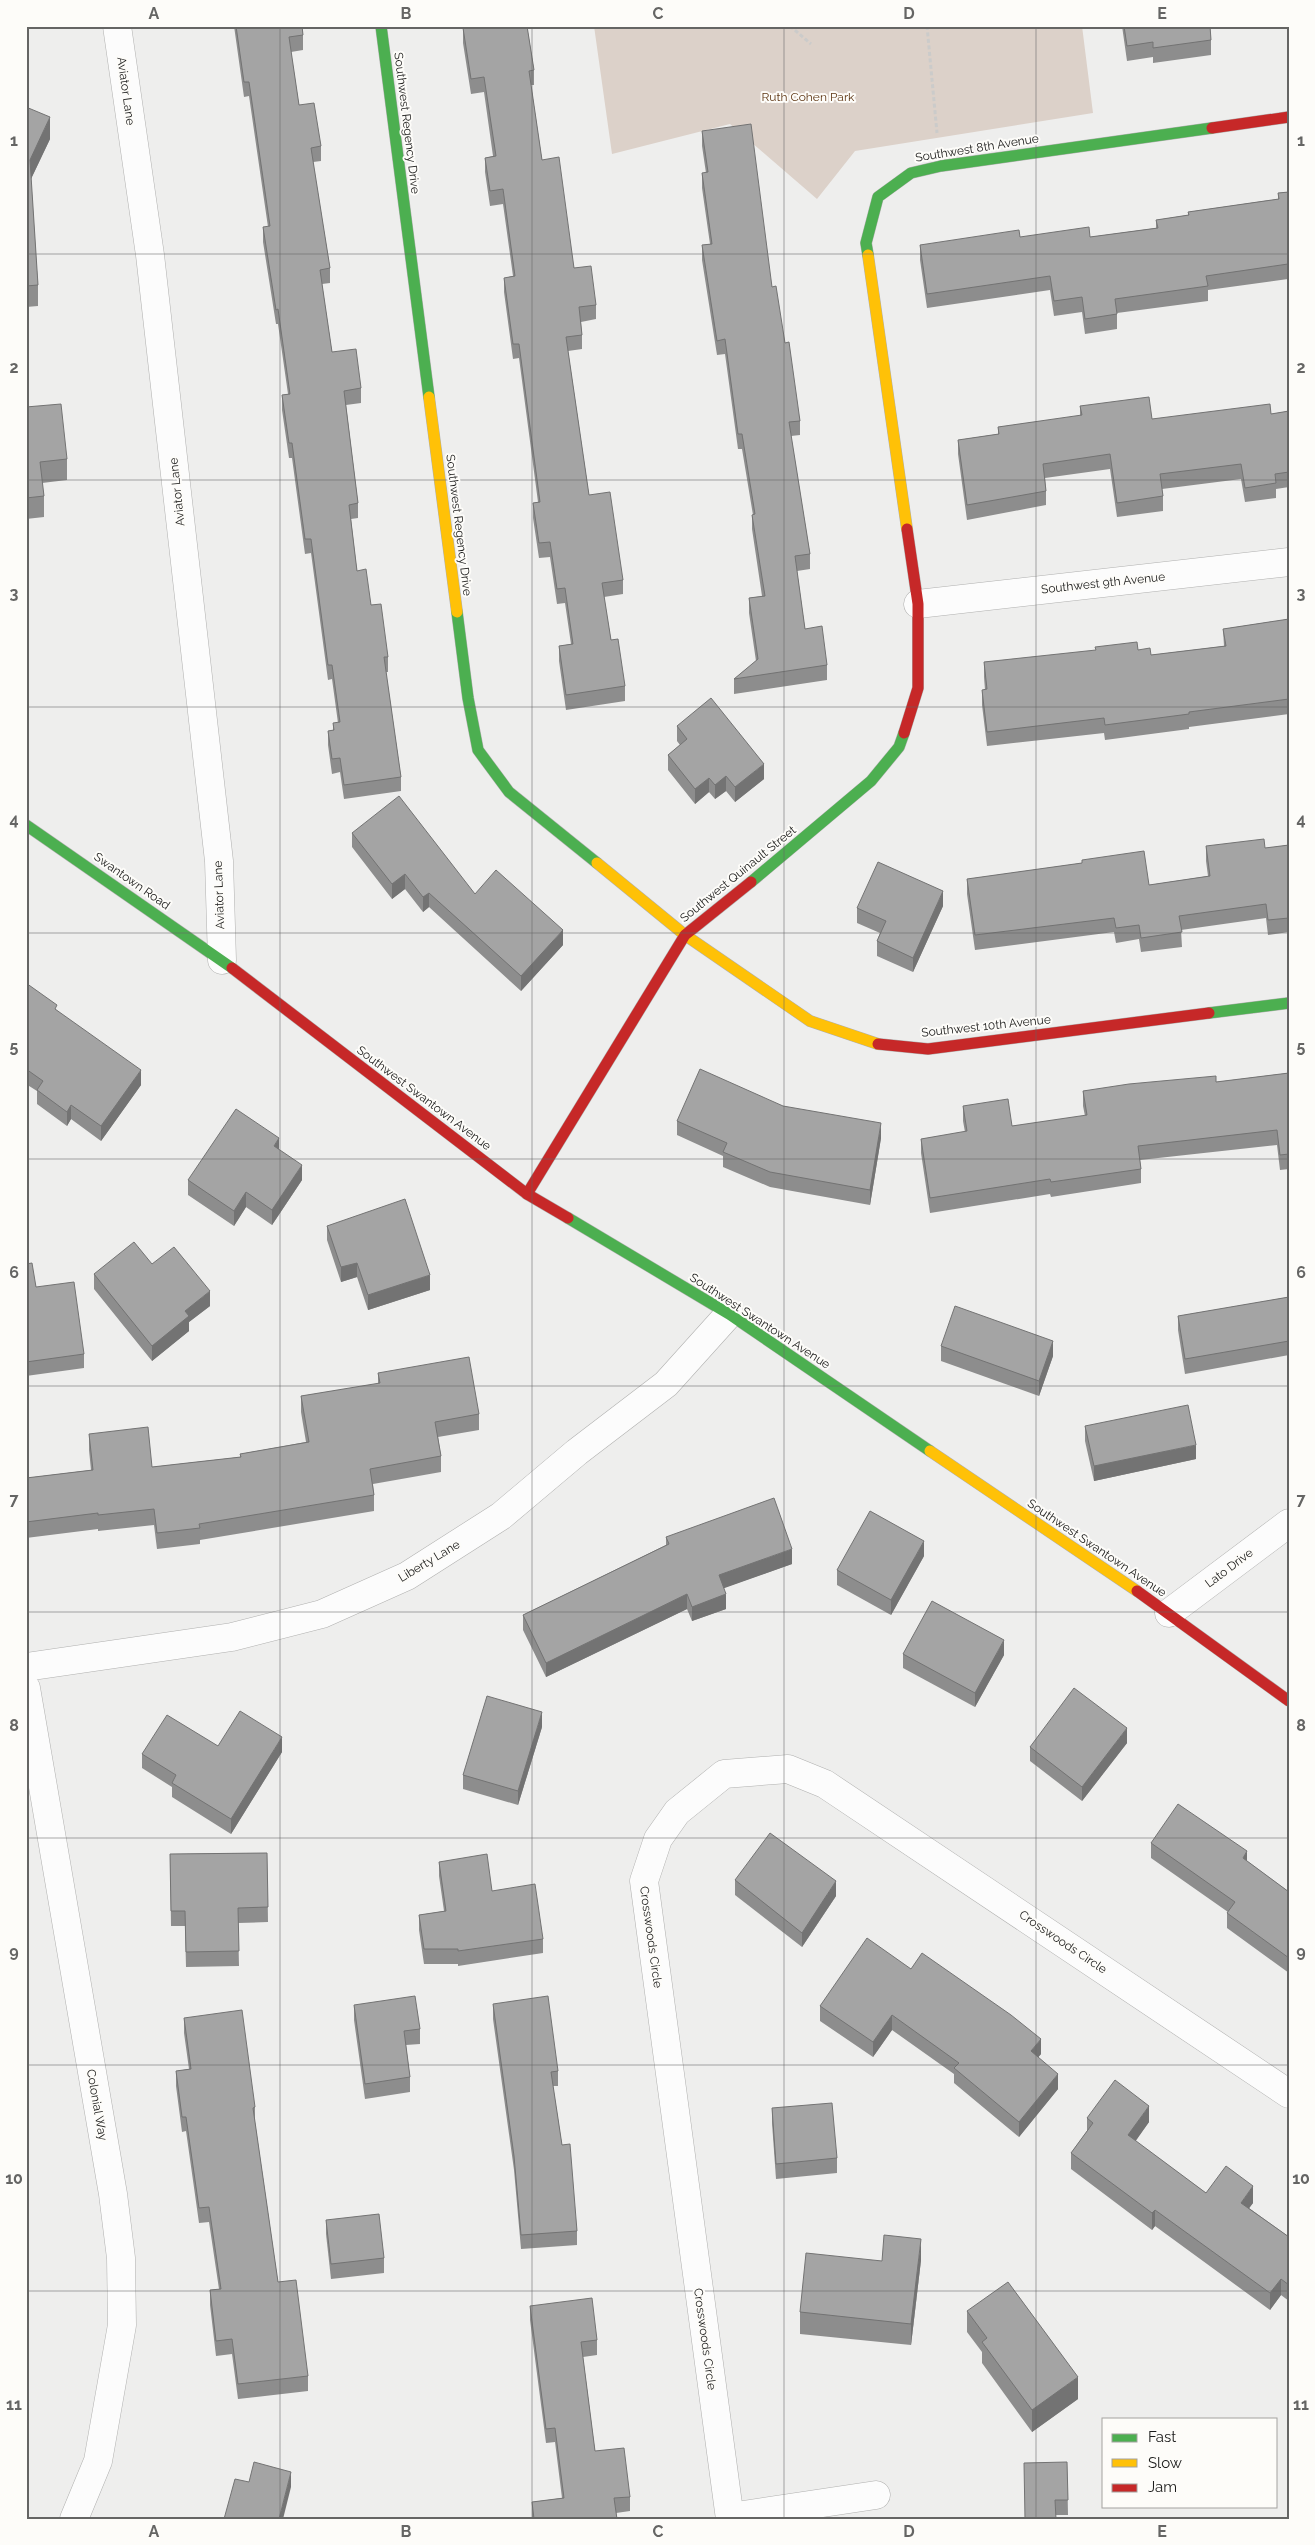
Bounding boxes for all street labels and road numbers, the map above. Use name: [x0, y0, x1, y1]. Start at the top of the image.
street label: Southwest Regency Drive: [391, 51, 423, 195]
street label: Aviator Lane: [114, 56, 138, 126]
street label: Southwest 8th Avenue: [914, 131, 1040, 165]
street label: Southwest Regency Drive: [443, 453, 475, 597]
street label: Aviator Lane: [166, 457, 188, 527]
street label: Southwest 9th Avenue: [1040, 570, 1166, 596]
street label: Southwest Quinault Street: [677, 823, 799, 925]
street label: Swantown Road: [91, 850, 173, 912]
street label: Aviator Lane: [211, 860, 227, 930]
street label: Southwest 10th Avenue: [921, 1012, 1051, 1040]
street label: Southwest Swantown Avenue: [354, 1043, 494, 1153]
street label: Southwest Swantown Avenue: [687, 1270, 833, 1372]
street label: Southwest Swantown Avenue: [1025, 1496, 1169, 1600]
street label: Liberty Lane: [396, 1537, 462, 1585]
street label: Lato Drive: [1202, 1545, 1256, 1591]
street label: Crosswoods Circle: [637, 1885, 665, 1989]
street label: Crosswoods Circle: [1016, 1907, 1110, 1977]
street label: Colonial Way: [84, 2068, 110, 2142]
street label: Crosswoods Circle: [691, 2287, 719, 2391]

